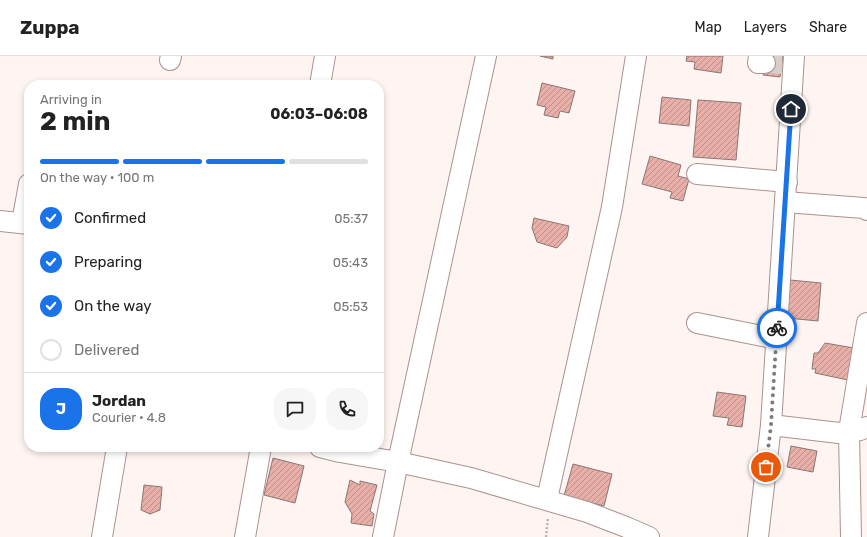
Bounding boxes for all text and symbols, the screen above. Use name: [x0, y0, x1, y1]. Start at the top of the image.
text: Zuppa: [20, 16, 80, 39]
text: Map: [695, 19, 722, 36]
text: Layers: [744, 19, 787, 36]
text: Share: [809, 19, 847, 36]
text: Arriving in: [40, 92, 102, 107]
pin: [774, 92, 808, 126]
icon: home: [780, 98, 802, 120]
text: 06:03–06:08: [270, 105, 368, 123]
text: 2 min: [40, 106, 110, 137]
text: On the way · 100 m: [40, 170, 154, 185]
icon: check: [40, 207, 62, 229]
text: Confirmed: [74, 209, 146, 227]
text: 05:37: [334, 211, 368, 226]
icon: check: [40, 251, 62, 273]
text: Preparing: [74, 253, 142, 271]
text: 05:43: [333, 255, 368, 270]
icon: check: [40, 295, 62, 317]
text: On the way: [74, 297, 152, 315]
text: 05:53: [333, 299, 368, 314]
courier: [757, 308, 797, 348]
icon: bike: [766, 317, 788, 339]
text: Delivered: [74, 341, 139, 359]
button: chat: [274, 388, 316, 430]
button: phone: [326, 388, 368, 430]
text: Jordan: [92, 392, 146, 410]
text: J: [56, 400, 66, 418]
text: Courier · 4.8: [92, 410, 166, 425]
pin: [749, 450, 783, 484]
icon: bag: [755, 456, 777, 478]

